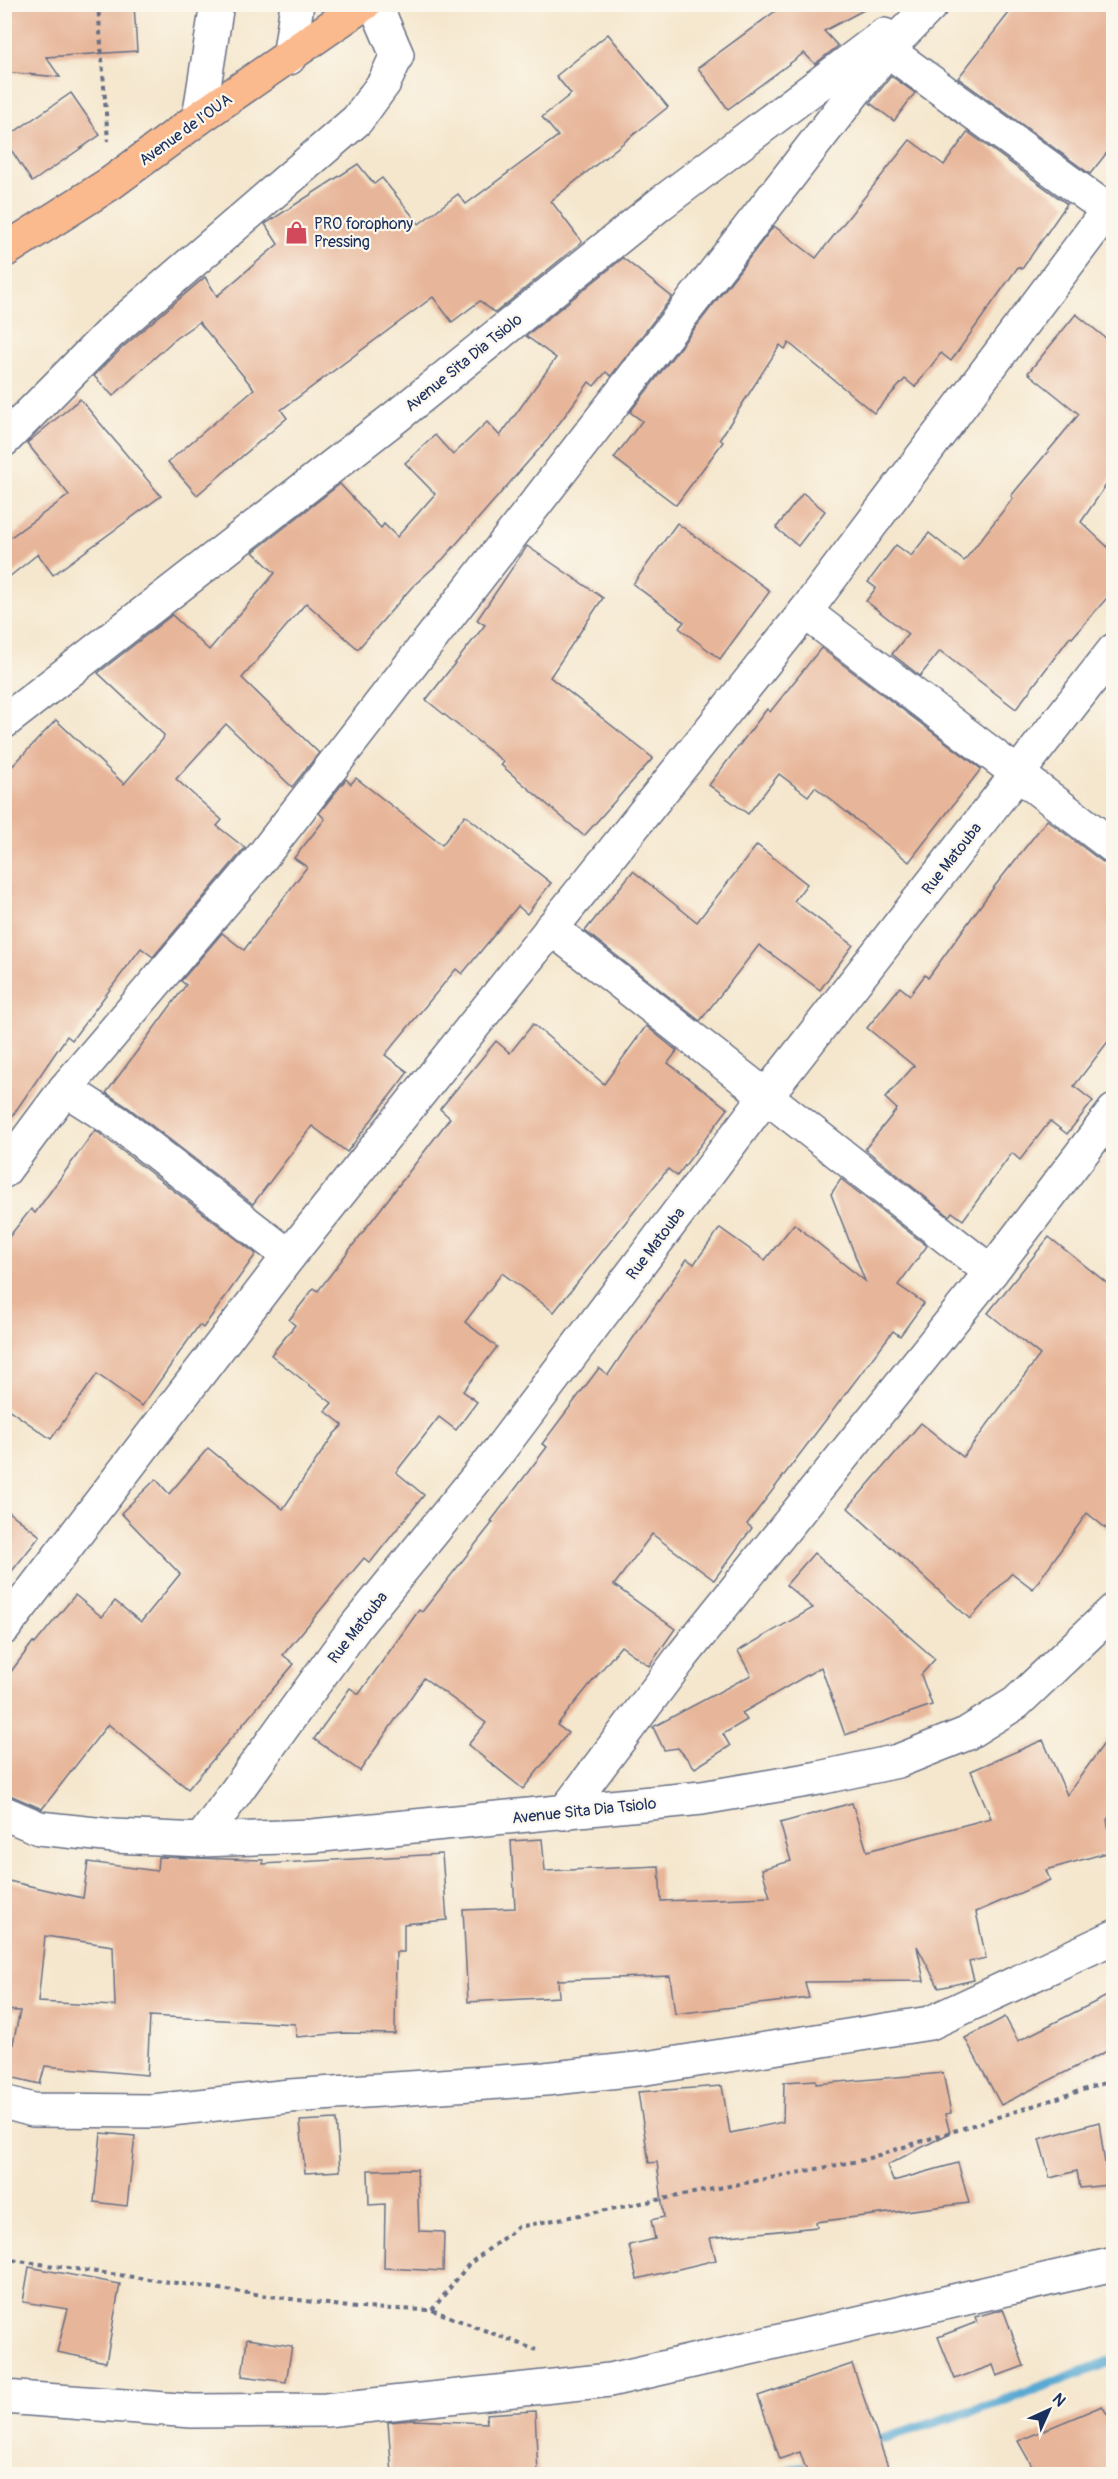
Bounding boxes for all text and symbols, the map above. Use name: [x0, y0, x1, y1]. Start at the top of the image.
street label: Avenue de l'OUA: [135, 89, 236, 170]
place label: PRO forophony Pressing: [314, 214, 413, 252]
shop icon: PRO forophony Pressing: [283, 219, 309, 245]
street label: Avenue Sita Dia Tsiolo: [401, 309, 527, 416]
street label: Rue Matouba: [918, 819, 986, 898]
street label: Rue Matouba: [622, 1203, 690, 1284]
street label: Rue Matouba: [324, 1588, 392, 1667]
street label: Avenue Sita Dia Tsiolo: [511, 1793, 658, 1829]
north arrow: [1019, 2380, 1079, 2440]
text: N: [1048, 2389, 1070, 2411]

